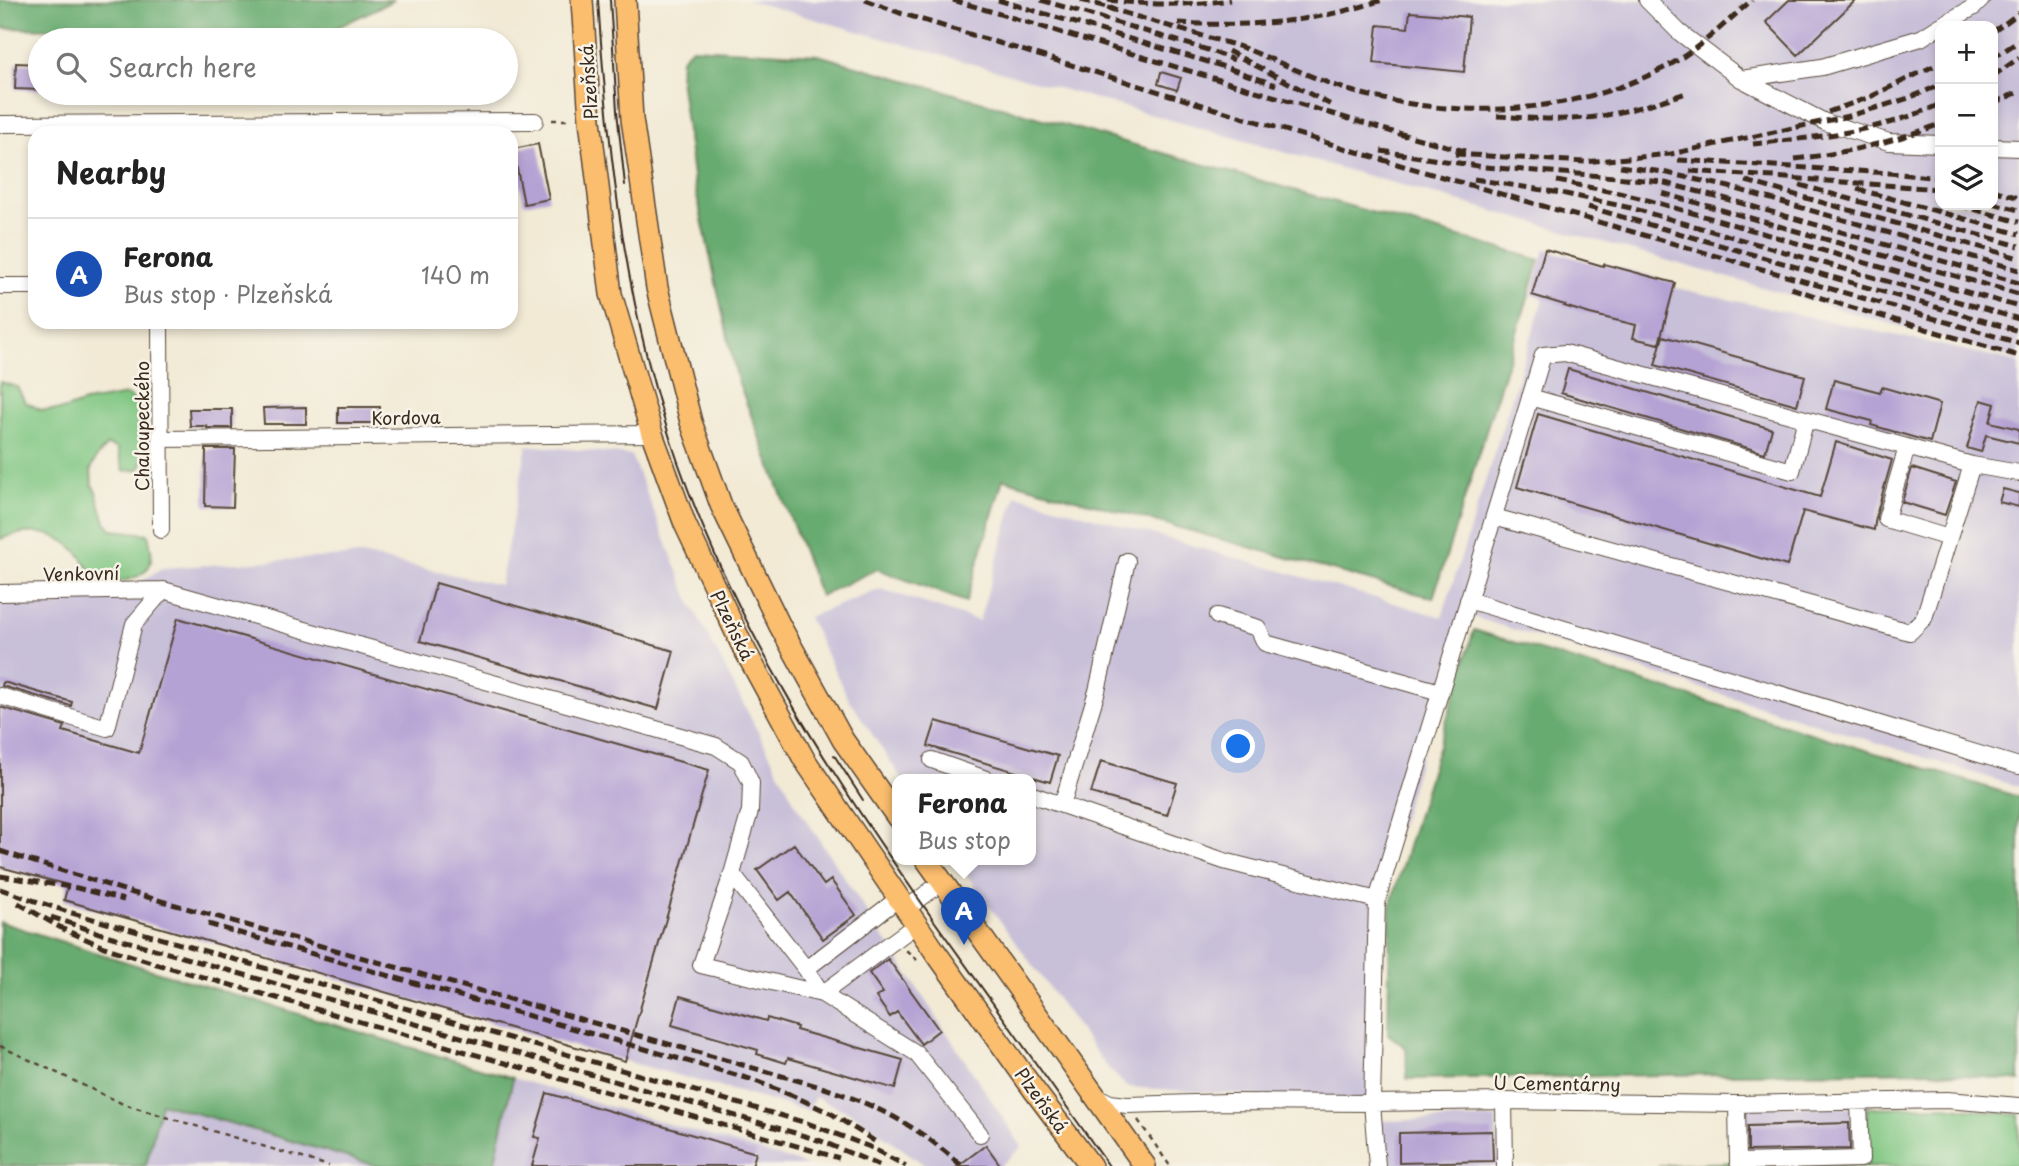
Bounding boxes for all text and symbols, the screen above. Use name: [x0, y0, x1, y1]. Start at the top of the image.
map controls: [1935, 21, 1998, 210]
button: +: [1935, 21, 1998, 84]
search box: [28, 28, 518, 105]
street label: Plzeňská: [572, 43, 604, 120]
text: Search here: [108, 47, 257, 86]
icon: search: [52, 48, 90, 86]
button: −: [1935, 84, 1998, 147]
button: layers: [1935, 147, 1998, 210]
text: Nearby: [56, 149, 166, 194]
text: Ferona: [123, 237, 213, 276]
text: A: [70, 257, 88, 292]
text: 140 m: [421, 257, 490, 292]
text: Bus stop · Plzeňská: [123, 276, 332, 311]
street label: Chaloupeckého: [128, 361, 155, 491]
street label: Kordova: [371, 403, 441, 431]
street label: Venkovní: [43, 559, 120, 587]
street label: Plzeňská: [704, 585, 762, 665]
your location: [1221, 729, 1255, 763]
popup: [892, 774, 1036, 865]
text: Ferona: [917, 783, 1007, 822]
text: Bus stop: [917, 822, 1011, 857]
pin: A: [941, 887, 987, 945]
street label: Plzeňská: [1009, 1062, 1075, 1139]
street label: U Cementárny: [1493, 1068, 1621, 1098]

